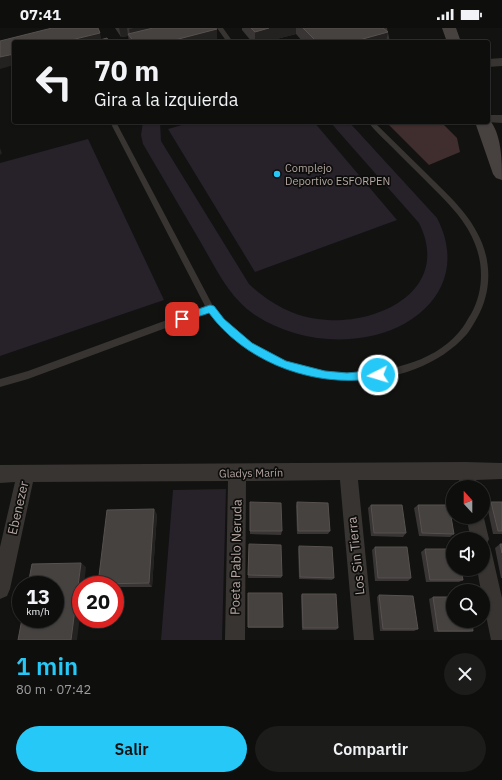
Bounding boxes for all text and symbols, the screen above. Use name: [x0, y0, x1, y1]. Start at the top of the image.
text: 07:41: [20, 5, 61, 24]
text: 70 m: [94, 52, 159, 89]
icon: left: [28, 56, 80, 108]
text: Gira a la izquierda: [94, 88, 238, 111]
place label: Complejo Deportivo ESFORPEN: [285, 161, 390, 188]
marker: Complejo Deportivo ESFORPEN: [272, 169, 282, 179]
pin: [165, 302, 199, 336]
icon: arrive: [171, 308, 193, 330]
position arrow: [357, 354, 399, 396]
street label: Gladys Marín: [219, 465, 283, 481]
street label: Ebenezer: [4, 479, 32, 536]
north arrow: [446, 480, 490, 524]
map controls: [446, 480, 490, 628]
street label: Poeta Pablo Neruda: [226, 499, 246, 615]
street label: Los Sin Tierra: [343, 516, 369, 596]
button: sound: [446, 532, 490, 576]
speed limit sign: 20: [72, 576, 124, 628]
text: 13: [26, 583, 50, 610]
button: search: [446, 584, 490, 628]
text: km/h: [26, 605, 50, 618]
text: 1 min: [16, 650, 78, 682]
button: close: [444, 653, 486, 695]
text: 80 m · 07:42: [16, 681, 91, 698]
button: Salir: [16, 726, 247, 772]
button: Compartir: [255, 726, 486, 772]

